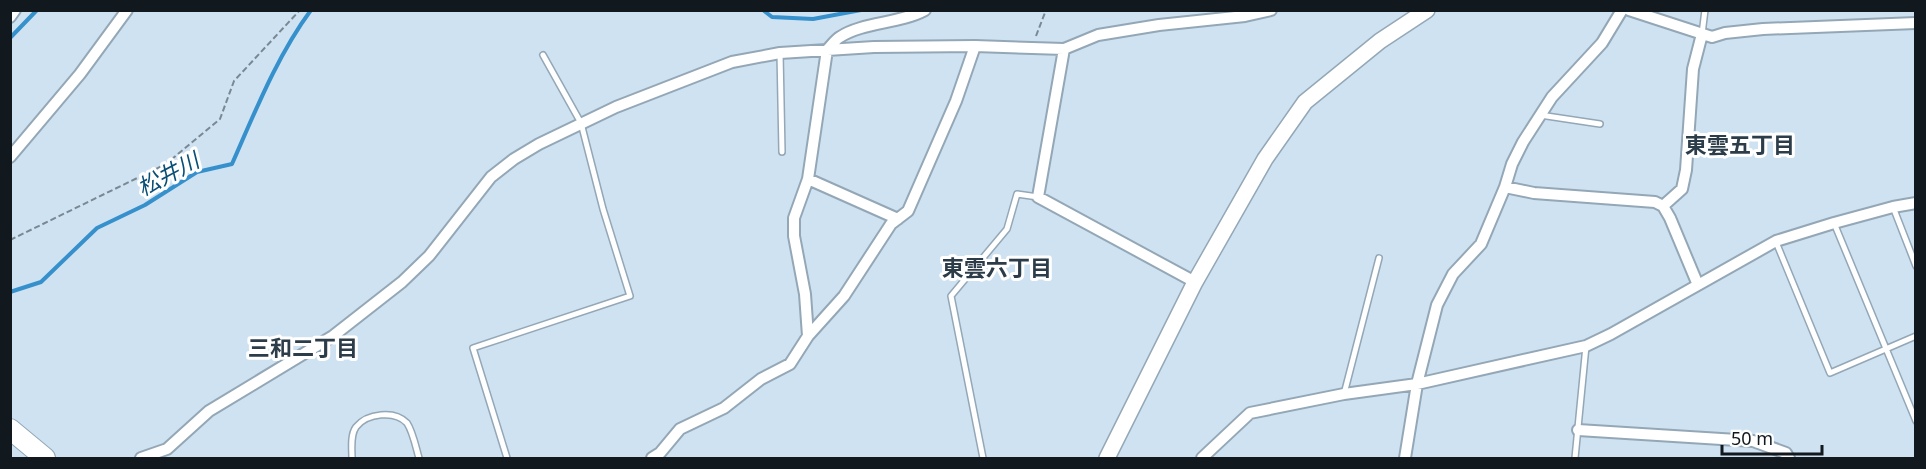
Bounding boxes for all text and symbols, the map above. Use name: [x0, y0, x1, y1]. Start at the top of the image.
district label: 東雲五丁目: [1685, 129, 1795, 159]
water label: 松井川: [131, 143, 205, 202]
district label: 東雲六丁目: [942, 252, 1052, 282]
district label: 三和二丁目: [248, 332, 358, 362]
scale bar: [1722, 418, 1822, 456]
text: 50 m: [1731, 426, 1773, 450]

